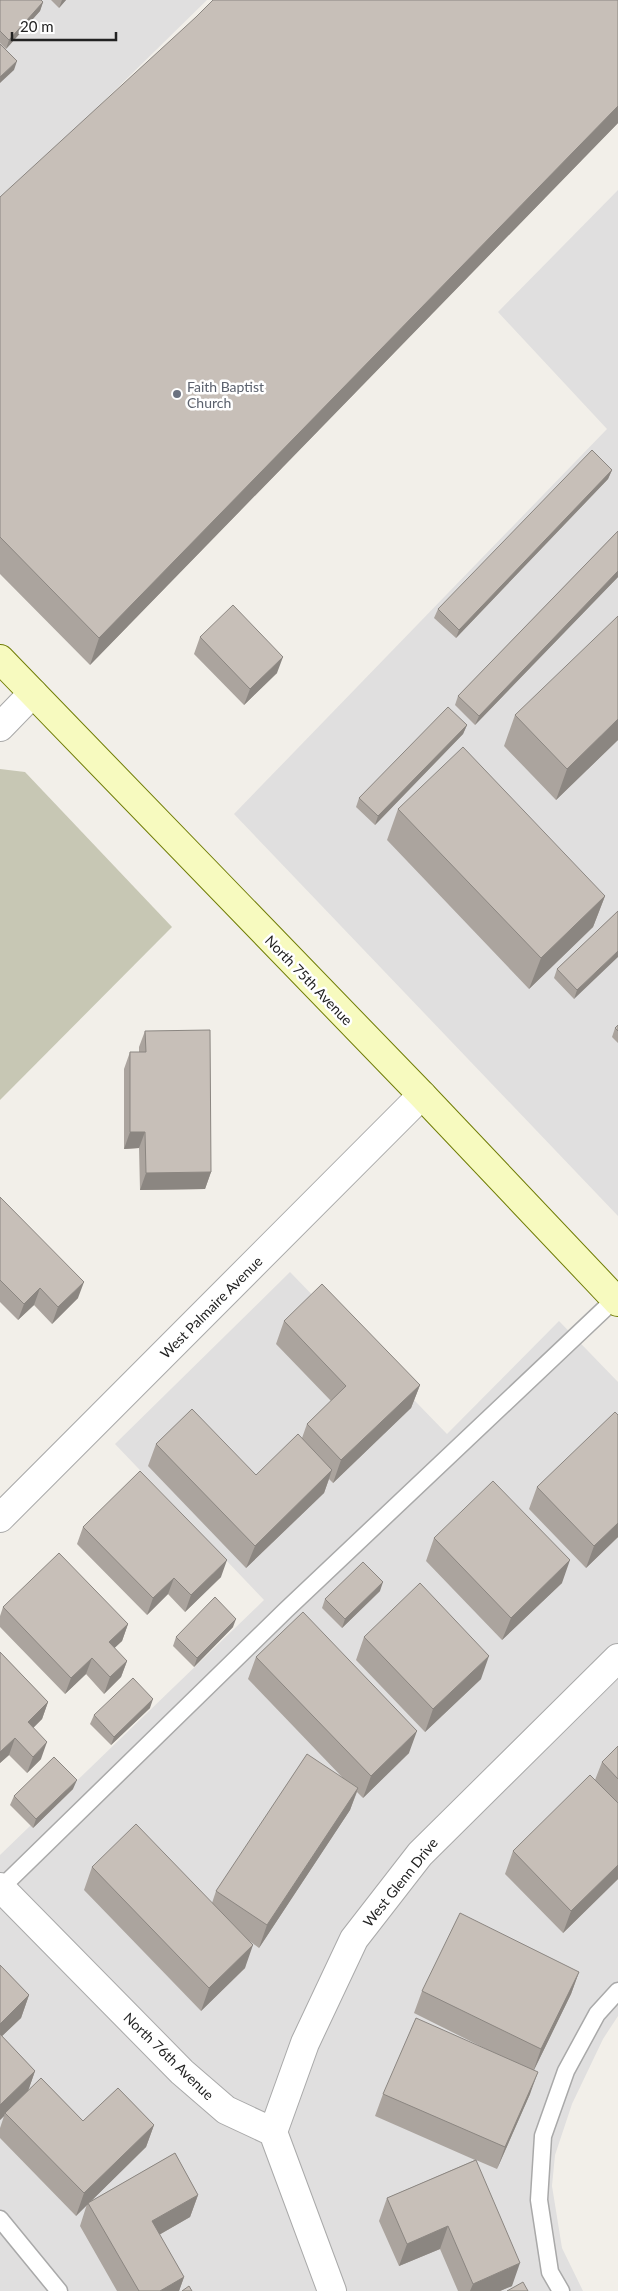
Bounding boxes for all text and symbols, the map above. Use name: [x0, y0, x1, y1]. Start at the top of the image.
scale bar: [12, 10, 116, 42]
text: 20 m: [20, 17, 54, 35]
place label: Faith Baptist Church: [187, 378, 264, 411]
marker: Faith Baptist Church: [171, 388, 183, 400]
street label: North 75th Avenue: [262, 931, 356, 1029]
street label: West Palmaire Avenue: [156, 1252, 266, 1362]
street label: West Glenn Drive: [359, 1834, 441, 1930]
street label: North 76th Avenue: [120, 2009, 218, 2103]

